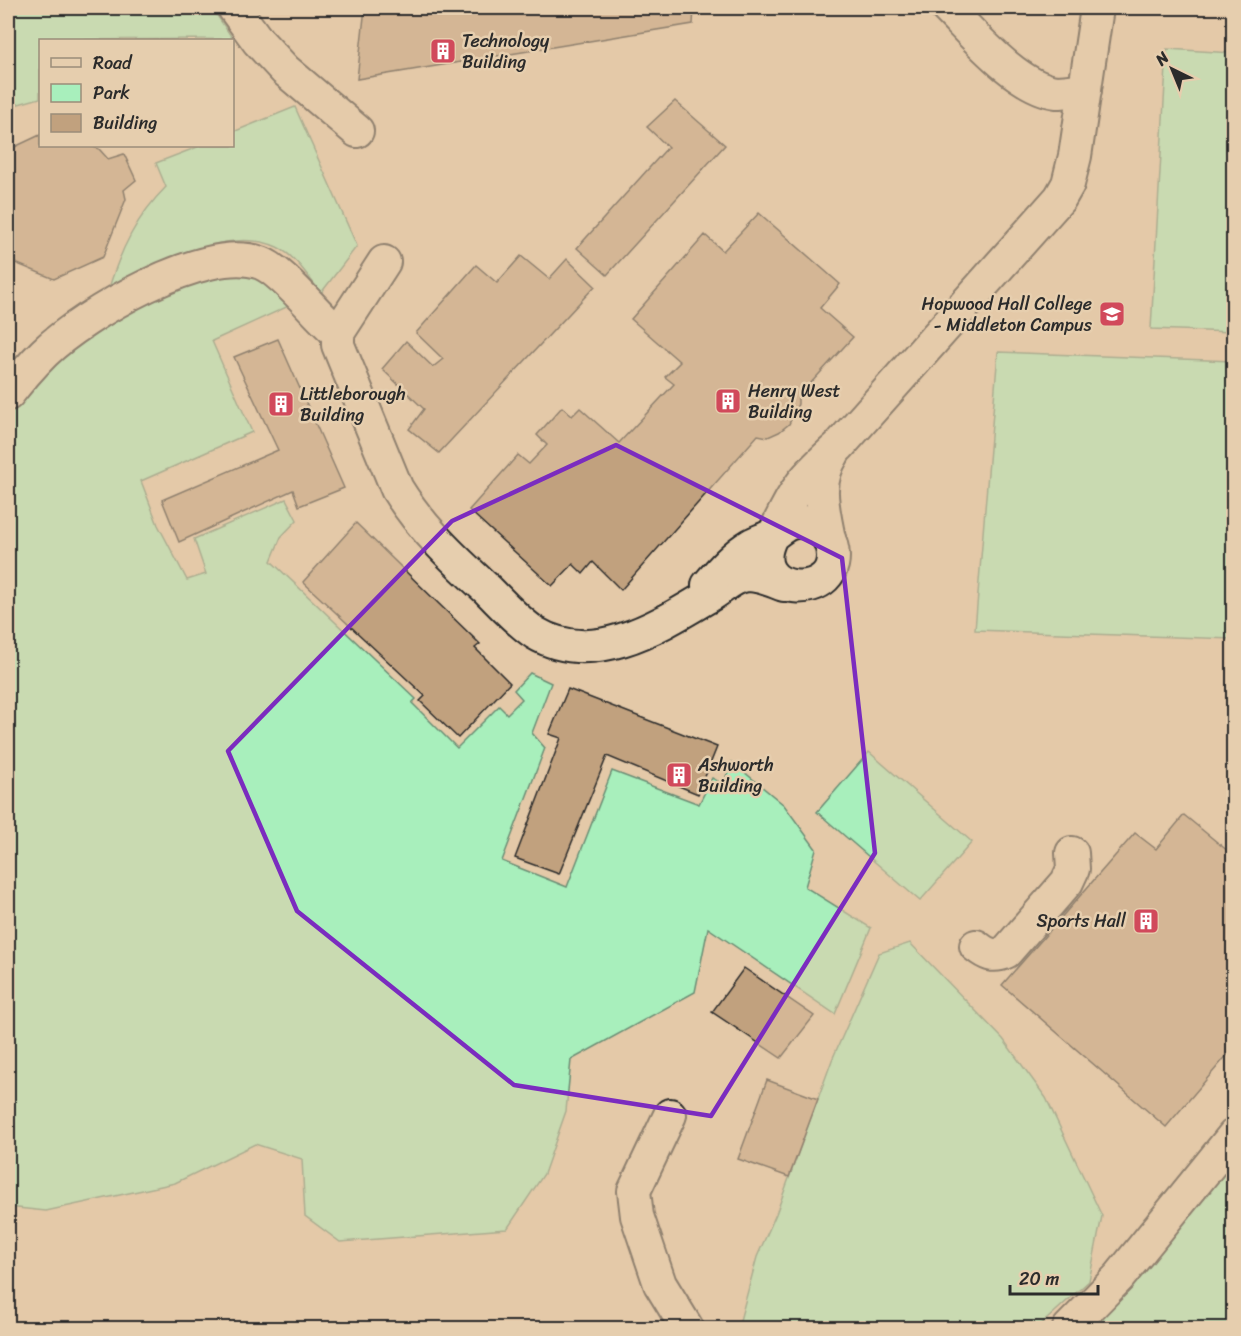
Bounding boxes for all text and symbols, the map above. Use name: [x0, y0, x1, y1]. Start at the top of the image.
place label: Technology Building: [462, 25, 550, 78]
building icon: Technology Building: [428, 36, 458, 66]
legend: [39, 39, 234, 147]
north arrow: [1142, 39, 1202, 99]
text: N: [1147, 43, 1177, 73]
text: Road: [93, 47, 133, 79]
text: Park: [93, 77, 130, 109]
text: Building: [93, 107, 157, 139]
place label: Hopwood Hall College - Middleton Campus: [922, 288, 1093, 341]
school or university icon: Hopwood Hall College - Middleton Campus: [1097, 299, 1127, 329]
place label: Henry West Building: [748, 375, 841, 428]
place label: Littleborough Building: [300, 378, 406, 431]
building icon: Henry West Building: [713, 386, 743, 416]
building icon: Littleborough Building: [266, 389, 296, 419]
place label: Ashworth Building: [697, 749, 774, 802]
building icon: Ashworth Building: [664, 760, 694, 790]
place label: Sports Hall: [1036, 905, 1127, 937]
building icon: Sports Hall: [1131, 906, 1161, 936]
scale bar: [1010, 1258, 1098, 1296]
text: 20 m: [1019, 1263, 1059, 1295]

